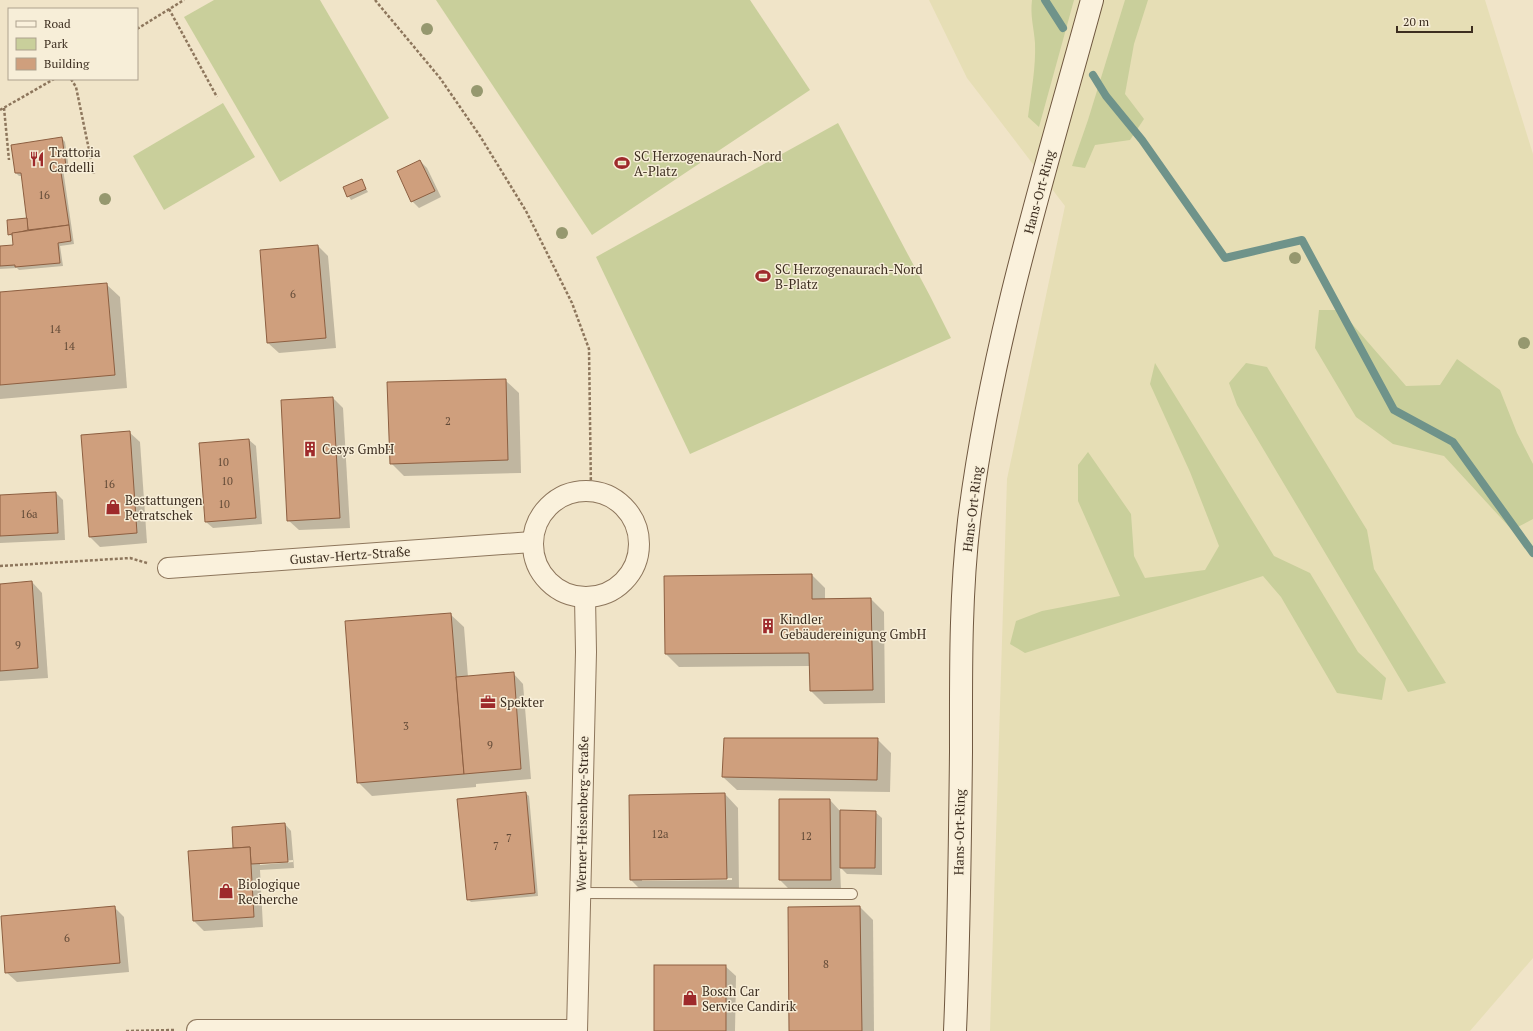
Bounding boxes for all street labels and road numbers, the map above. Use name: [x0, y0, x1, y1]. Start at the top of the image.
street label: Hans-Ort-Ring: [1019, 148, 1059, 236]
street label: Hans-Ort-Ring: [958, 465, 986, 553]
street label: Gustav-Hertz-Straße: [289, 542, 411, 568]
street label: Werner-Heisenberg-Straße: [572, 736, 592, 892]
street label: Hans-Ort-Ring: [949, 789, 969, 875]

